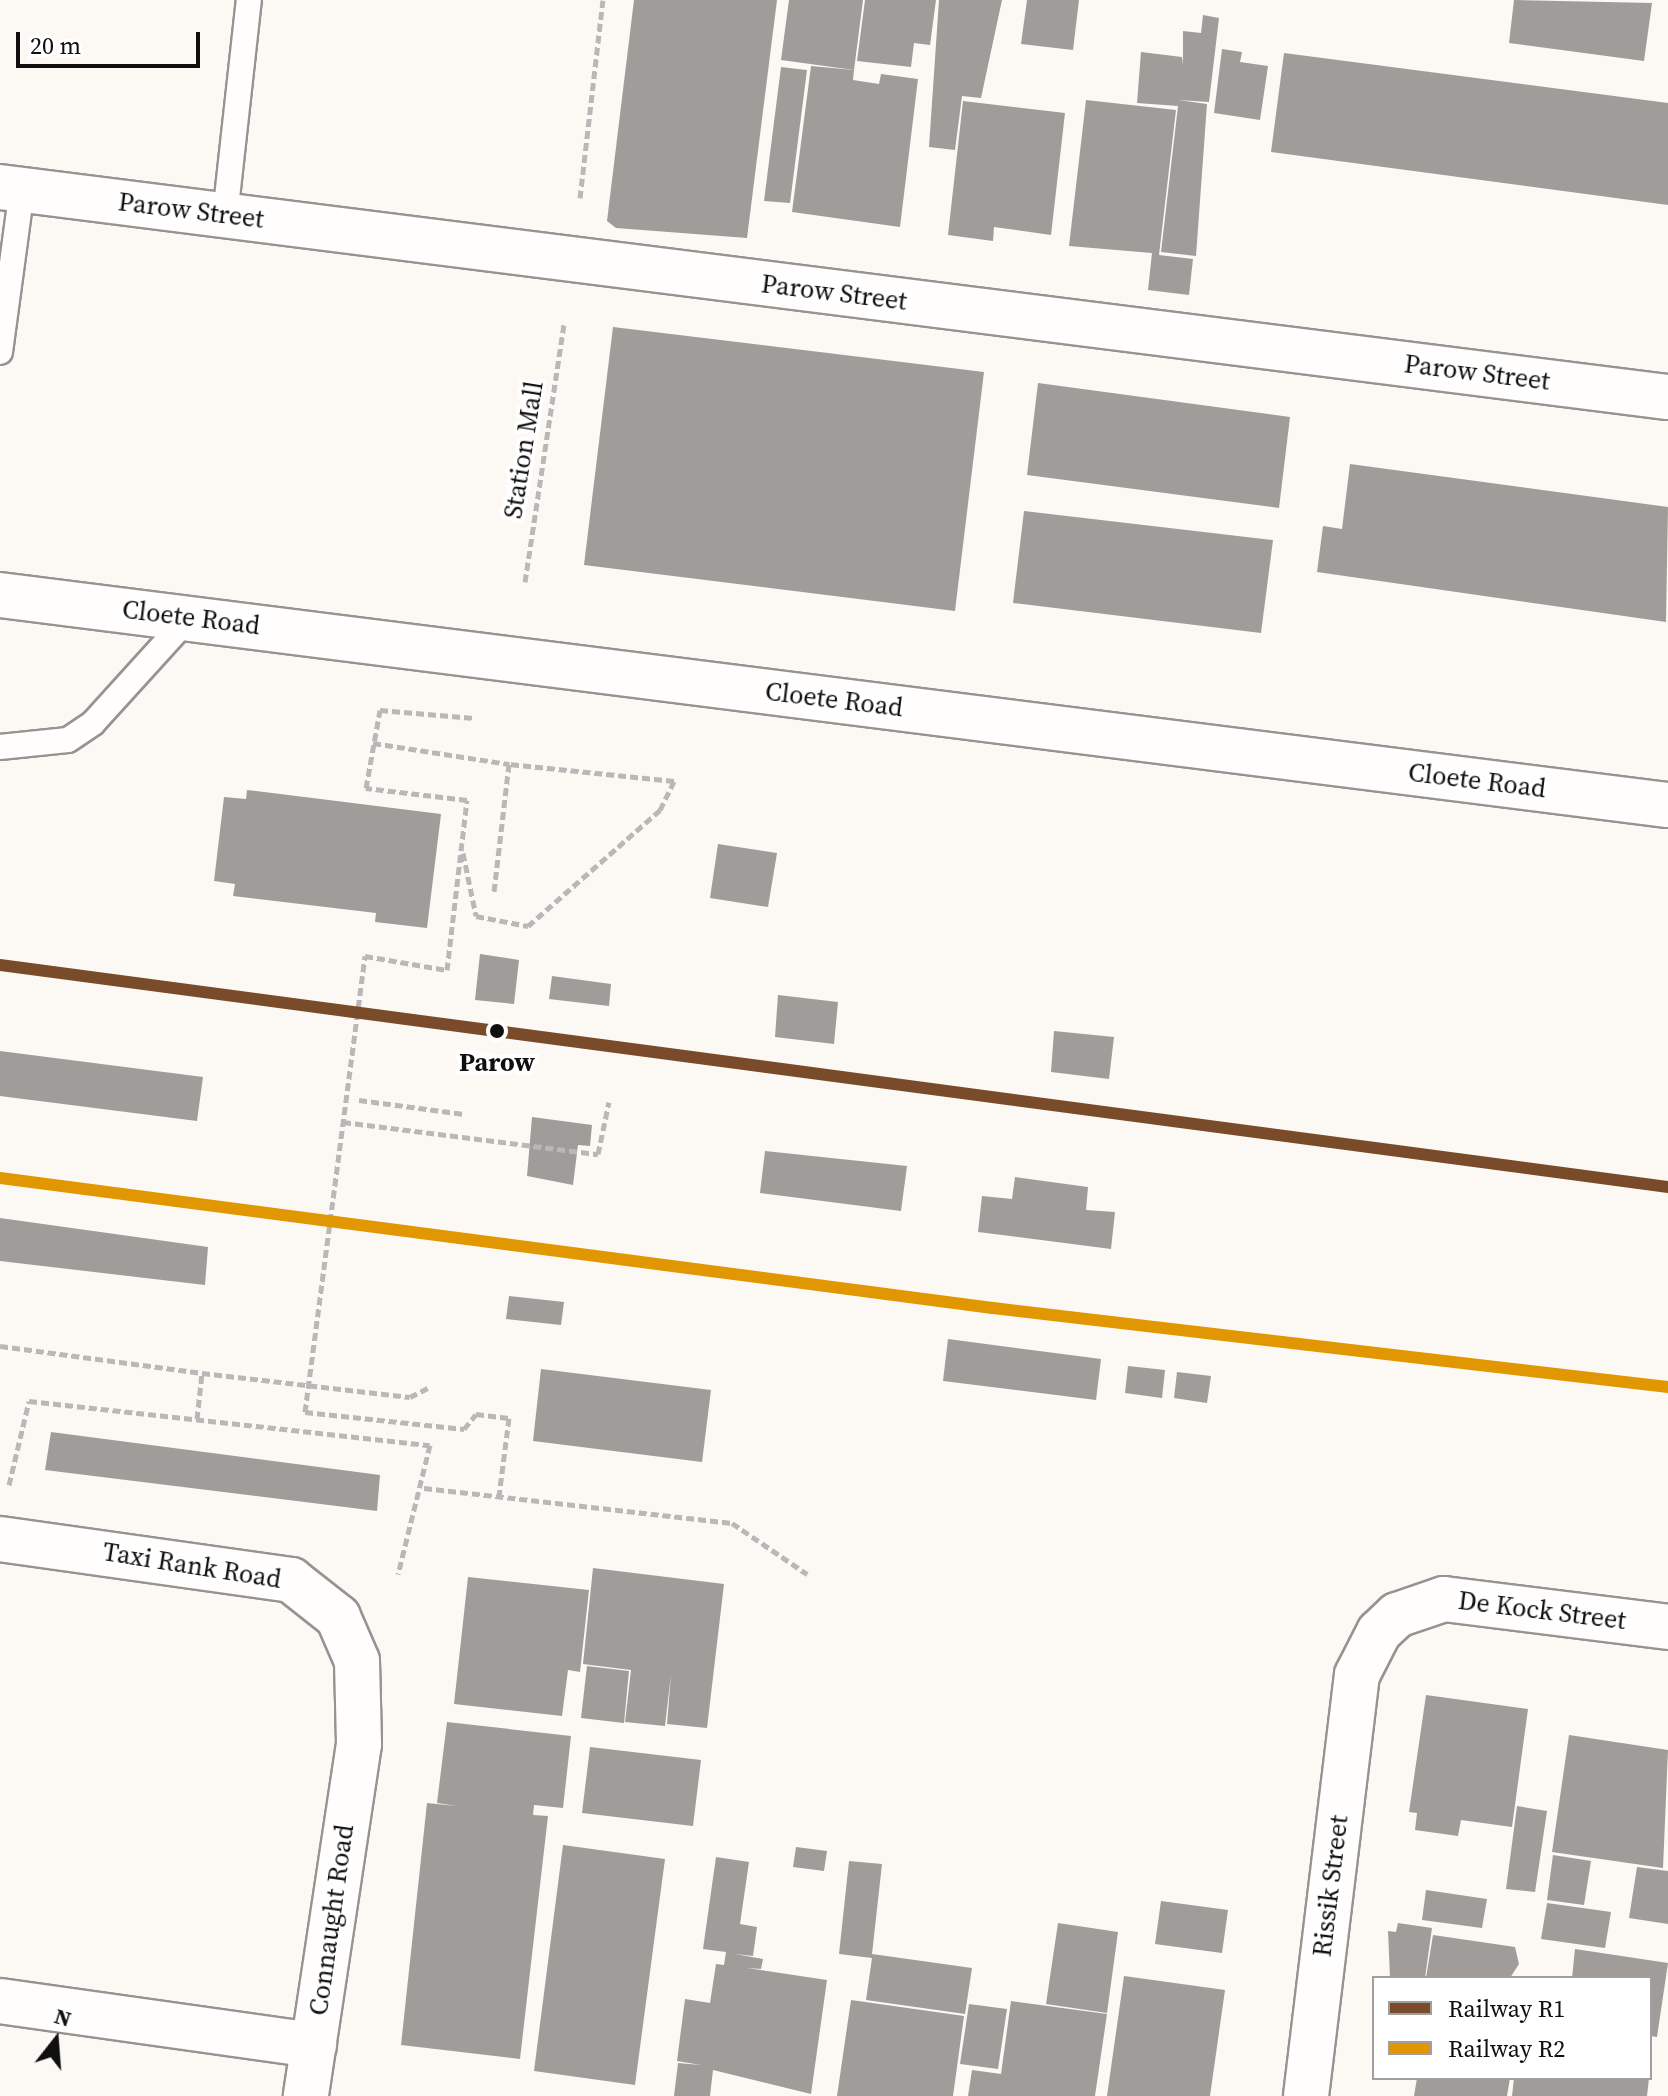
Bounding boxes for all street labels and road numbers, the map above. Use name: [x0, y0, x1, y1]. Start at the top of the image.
street label: Parow Street: [116, 187, 266, 235]
street label: Parow Street: [759, 269, 909, 317]
street label: Parow Street: [1402, 349, 1552, 397]
street label: Station Mall: [498, 379, 550, 521]
street label: Cloete Road: [120, 594, 262, 642]
street label: Cloete Road: [763, 676, 905, 724]
street label: Cloete Road: [1406, 757, 1548, 805]
street label: Taxi Rank Road: [101, 1536, 283, 1596]
street label: De Kock Street: [1456, 1585, 1628, 1637]
street label: Rissik Street: [1307, 1813, 1355, 1959]
street label: Connaught Road: [303, 1823, 361, 2017]

